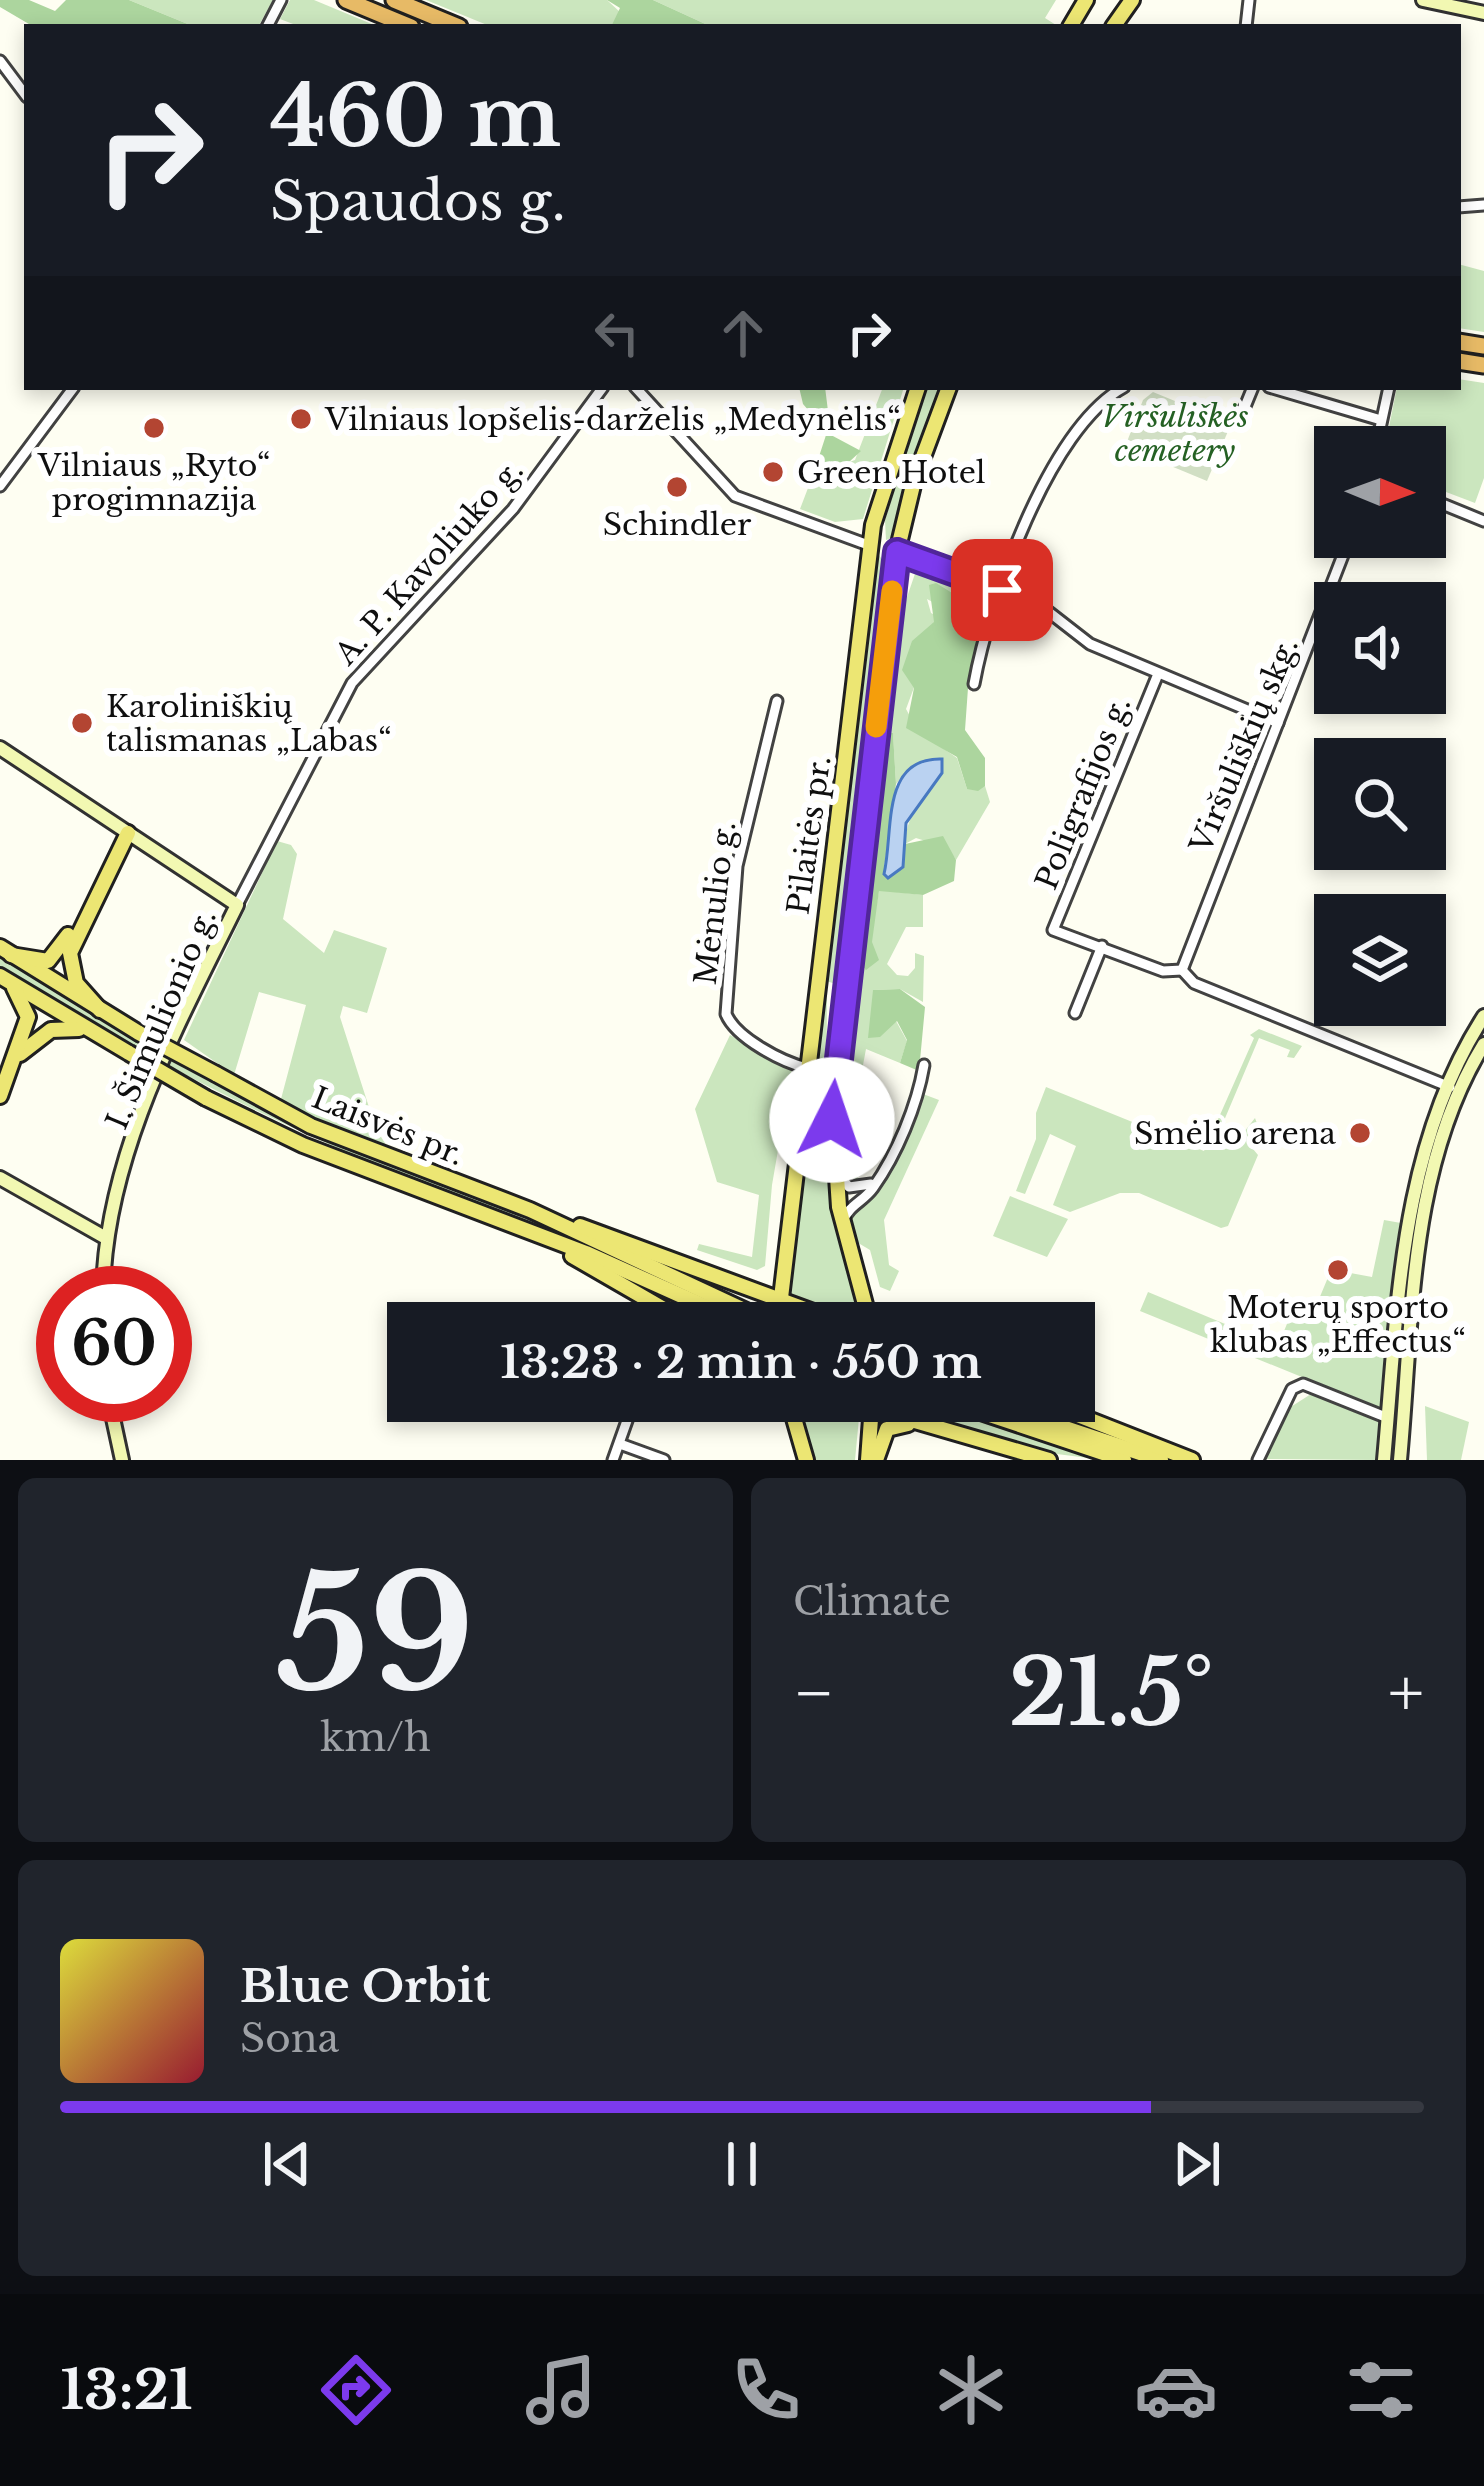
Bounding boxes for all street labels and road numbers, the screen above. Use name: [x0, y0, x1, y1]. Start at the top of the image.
street label: A. P. Kavoliuko g.: [327, 452, 531, 673]
street label: Viršuliškių skg.: [1182, 632, 1306, 859]
street label: Poligrafijos g.: [1028, 691, 1138, 895]
street label: Pilaitės pr.: [780, 753, 838, 917]
street label: Mėnulio g.: [687, 819, 743, 987]
street label: I. Šimulionio g.: [98, 903, 224, 1135]
street label: Laisvės pr.: [307, 1079, 469, 1173]

